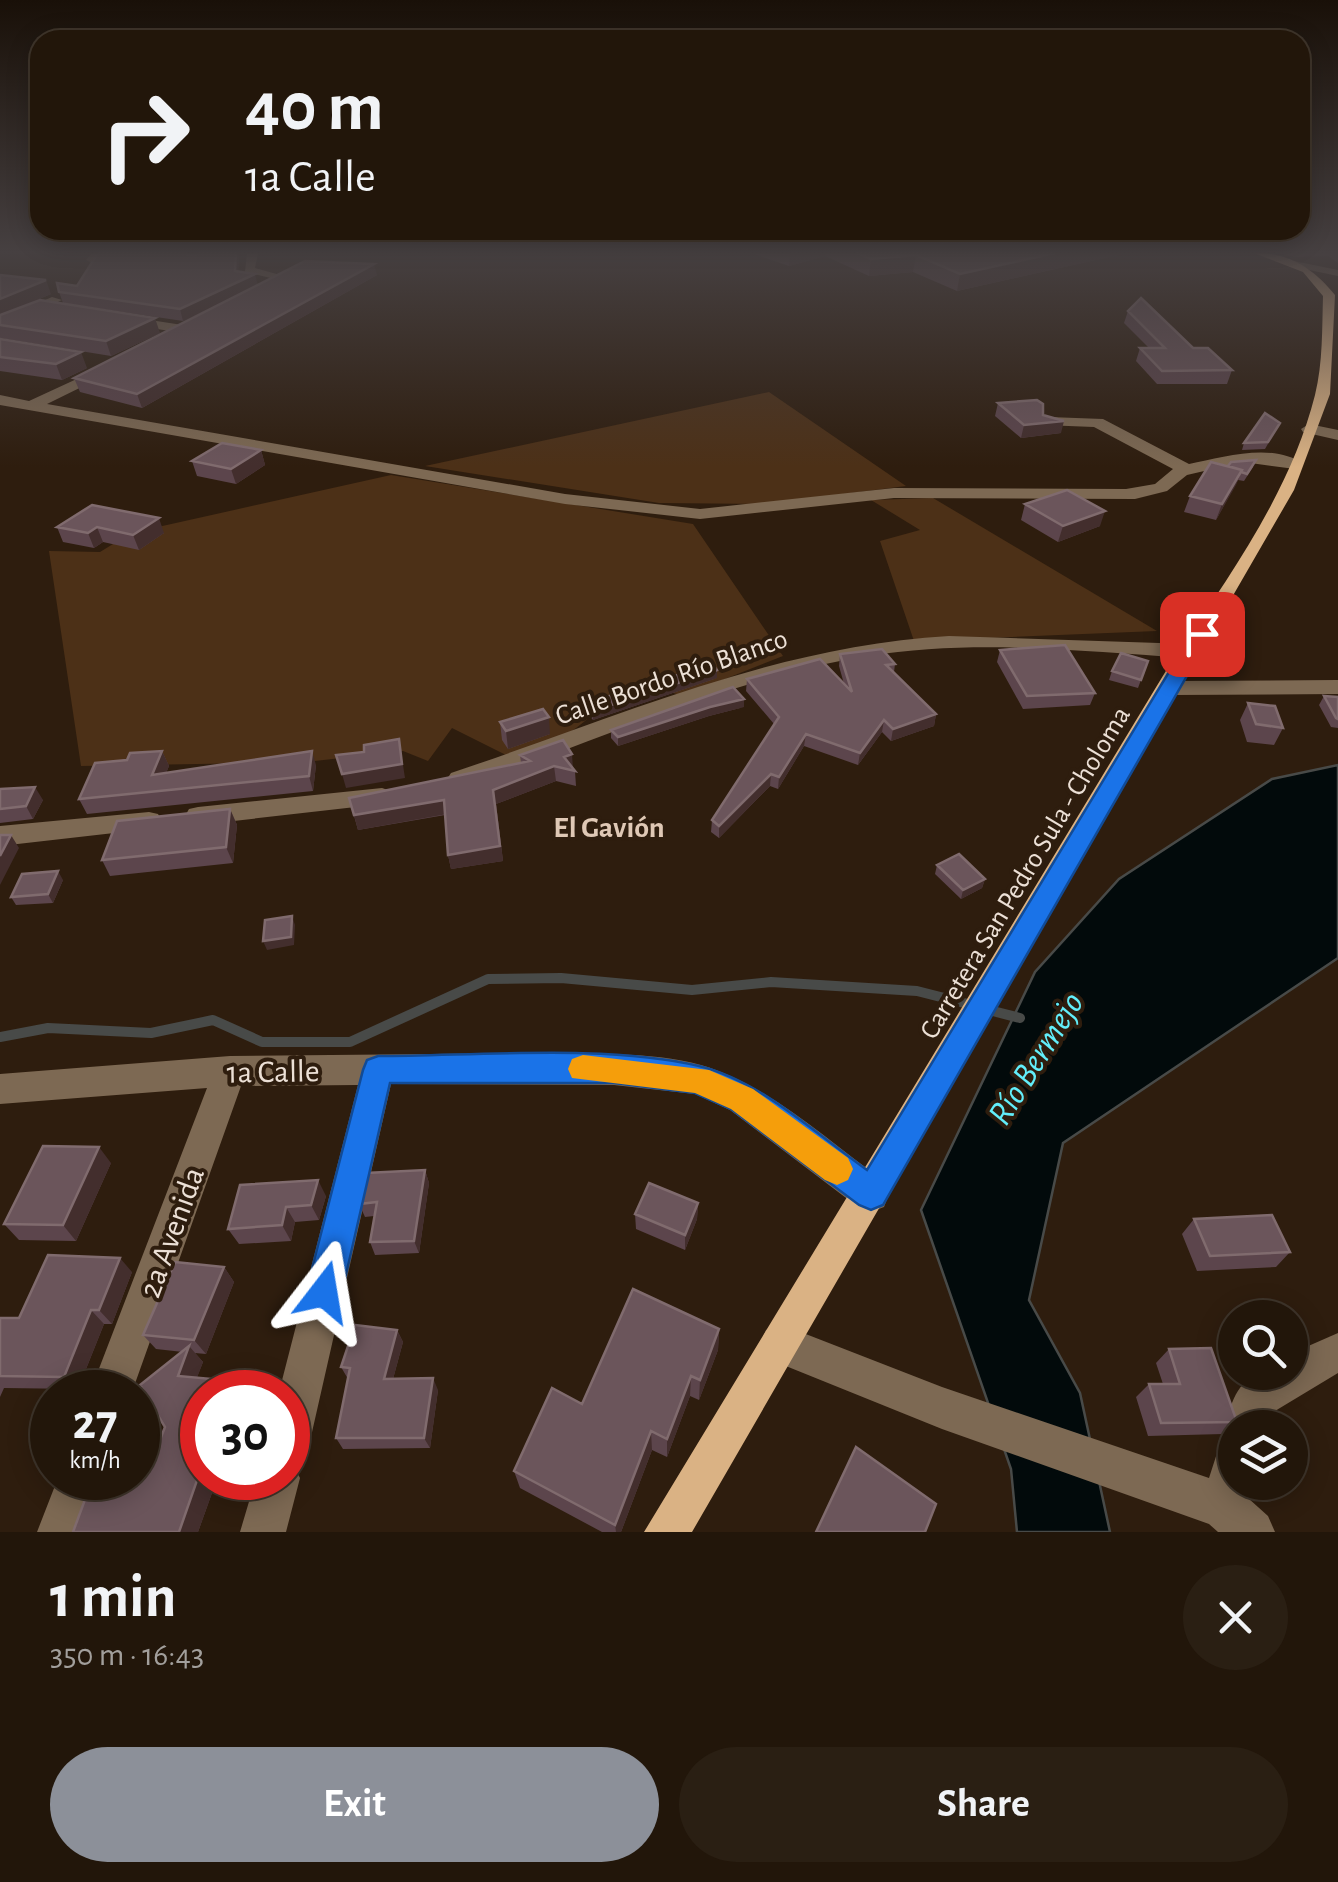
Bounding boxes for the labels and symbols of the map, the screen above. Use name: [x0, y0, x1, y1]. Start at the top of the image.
pin: [1160, 592, 1245, 677]
street label: Calle Bordo Río Blanco: [552, 625, 791, 731]
street label: Carretera San Pedro Sula - Choloma: [915, 702, 1136, 1044]
district label: El Gavión: [553, 813, 665, 843]
water label: Río Bermejo: [982, 986, 1091, 1131]
street label: 1a Calle: [226, 1055, 320, 1089]
street label: 2a Avenida: [134, 1163, 210, 1302]
position arrow: [272, 1240, 376, 1344]
speed limit sign: 30: [180, 1370, 310, 1500]

